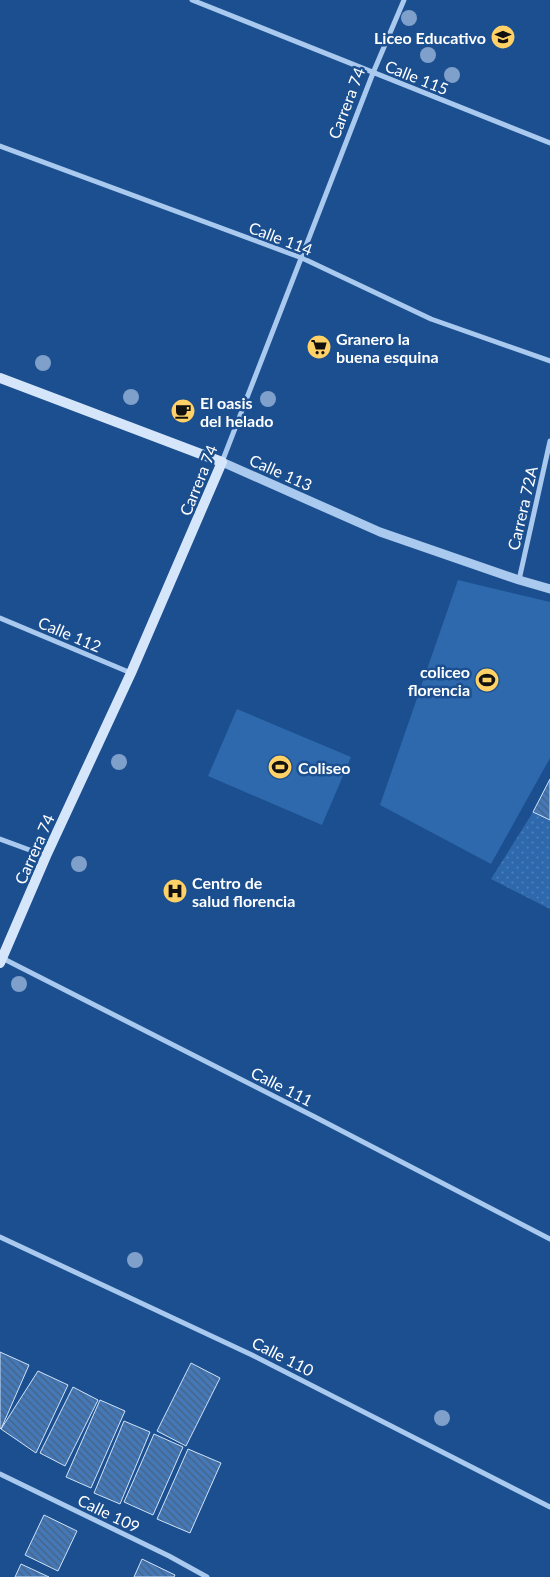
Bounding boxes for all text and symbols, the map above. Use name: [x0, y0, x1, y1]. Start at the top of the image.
school or university icon: Liceo Educativo: [490, 24, 516, 50]
place label: Liceo Educativo: [374, 28, 486, 47]
street label: Calle 115: [383, 56, 451, 98]
street label: Carrera 74: [324, 65, 368, 141]
street label: Calle 114: [247, 217, 315, 259]
place label: Granero la buena esquina: [336, 329, 439, 366]
supermarket icon: Granero la buena esquina: [306, 334, 332, 360]
place label: El oasis del helado: [200, 393, 273, 430]
cafe icon: El oasis del helado: [170, 398, 196, 424]
street label: Carrera 74: [175, 442, 221, 518]
street label: Calle 113: [247, 450, 315, 494]
street label: Carrera 72A: [503, 464, 541, 552]
street label: Calle 112: [36, 612, 104, 656]
place label: coliceo florencia: [408, 662, 470, 699]
sports icon: coliceo florencia: [474, 667, 500, 693]
sports icon: Coliseo: [267, 754, 293, 780]
place label: Coliseo: [298, 758, 350, 777]
street label: Carrera 74: [10, 811, 58, 887]
place label: Centro de salud florencia: [192, 873, 295, 910]
hospital icon: Centro de salud florencia: [162, 878, 188, 904]
street label: Calle 111: [248, 1062, 316, 1110]
street label: Calle 110: [249, 1332, 317, 1380]
street label: Calle 109: [75, 1490, 143, 1536]

